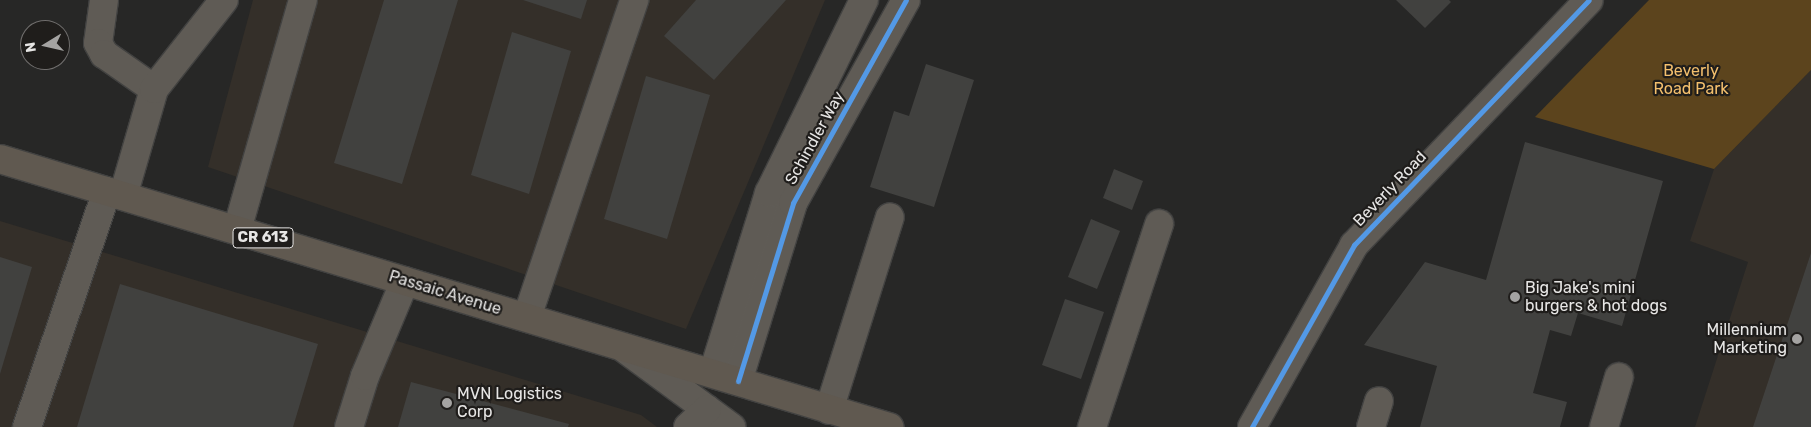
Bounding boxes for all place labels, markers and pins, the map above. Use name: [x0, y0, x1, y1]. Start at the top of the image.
place label: Big Jake's mini burgers & hot dogs: [1525, 278, 1667, 316]
marker: Big Jake's mini burgers & hot dogs: [1509, 291, 1521, 303]
place label: Millennium Marketing: [1707, 320, 1787, 358]
marker: Millennium Marketing: [1791, 333, 1803, 345]
place label: MVN Logistics Corp: [457, 384, 562, 422]
marker: MVN Logistics Corp: [441, 397, 453, 409]

